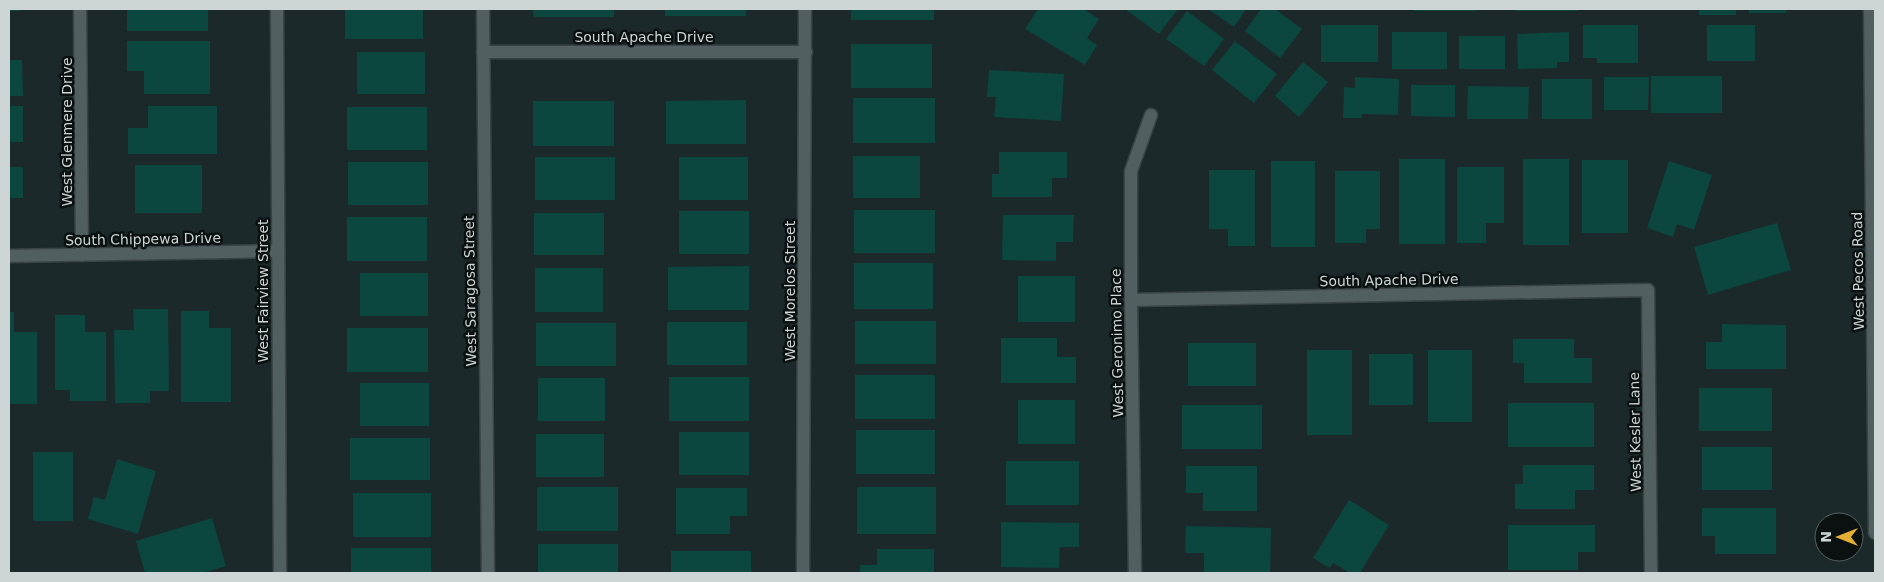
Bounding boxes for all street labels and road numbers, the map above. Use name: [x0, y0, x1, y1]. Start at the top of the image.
street label: South Apache Drive: [574, 29, 714, 45]
street label: West Glenmere Drive: [59, 57, 75, 207]
street label: West Pecos Road: [1849, 212, 1867, 330]
street label: West Saragosa Street: [461, 215, 479, 367]
street label: West Fairview Street: [255, 219, 271, 363]
street label: West Morelos Street: [782, 220, 798, 361]
street label: South Chippewa Drive: [65, 230, 221, 248]
street label: West Geronimo Place: [1108, 268, 1126, 418]
street label: South Apache Drive: [1319, 271, 1459, 289]
street label: West Kesler Lane: [1626, 372, 1644, 492]

